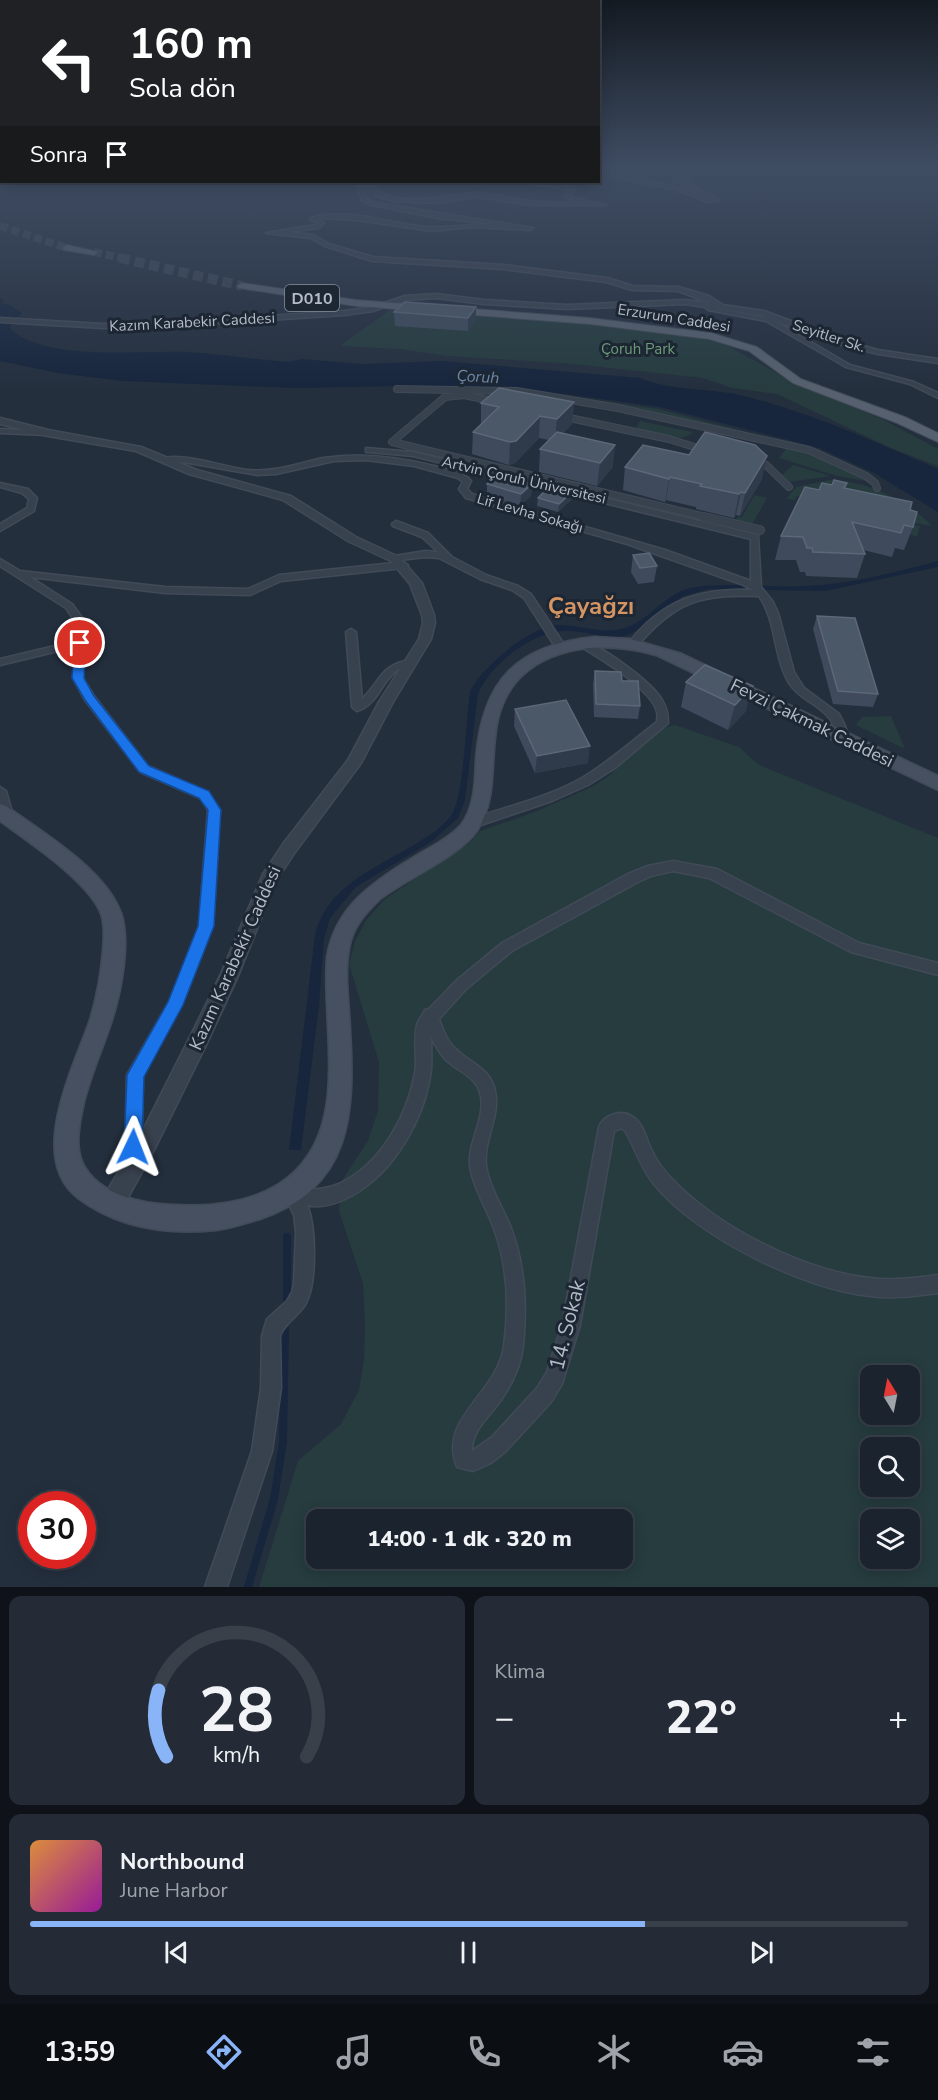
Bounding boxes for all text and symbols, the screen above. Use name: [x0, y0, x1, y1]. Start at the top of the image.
text: 160 m: [129, 16, 253, 73]
icon: left: [30, 24, 108, 102]
text: Sola dön: [129, 70, 236, 107]
icon: arrive: [100, 138, 133, 171]
text: Sonra: [30, 140, 88, 170]
road number: D010: [285, 285, 339, 311]
street label: Erzurum Caddesi: [616, 299, 732, 337]
street label: Kazım Karabekir Caddesi: [109, 308, 275, 336]
street label: Seyitler Sk.: [790, 315, 868, 357]
park label: Çoruh Park: [601, 339, 676, 359]
water label: Çoruh: [456, 365, 500, 389]
street label: Artvin Çoruh Üniversitesi: [440, 451, 608, 509]
street label: Lif Levha Sokağı: [475, 488, 585, 538]
district label: Çayağzı: [548, 590, 634, 622]
pin: [54, 617, 105, 668]
icon: arrive: [63, 626, 96, 659]
street label: Fevzi Çakmak Caddesi: [726, 673, 898, 773]
street label: Kazım Karabekir Caddesi: [184, 862, 286, 1054]
position arrow: [101, 1115, 165, 1179]
street label: 14. Sokak: [542, 1277, 592, 1373]
north arrow: [860, 1365, 920, 1425]
map controls: [860, 1365, 920, 1569]
button: search: [860, 1437, 920, 1497]
speed limit sign: 30: [18, 1491, 96, 1569]
button: layers: [860, 1509, 920, 1569]
text: 14:00 · 1 dk · 320 m: [367, 1524, 572, 1554]
text: Klima: [495, 1658, 545, 1685]
text: 28: [199, 1668, 274, 1753]
text: 22°: [666, 1688, 737, 1749]
text: −: [495, 1696, 514, 1741]
text: +: [888, 1696, 908, 1741]
text: km/h: [213, 1741, 260, 1771]
text: Northbound: [120, 1847, 244, 1877]
text: June Harbor: [120, 1877, 228, 1904]
icon: previous: [160, 1936, 193, 1969]
icon: pause: [452, 1936, 485, 1969]
icon: next: [745, 1936, 778, 1969]
icon: directions: [203, 2031, 245, 2073]
icon: music: [333, 2031, 375, 2073]
icon: phone: [463, 2031, 505, 2073]
icon: climate: [593, 2031, 635, 2073]
icon: car: [722, 2031, 764, 2073]
icon: filters: [852, 2031, 894, 2073]
text: 13:59: [44, 2034, 115, 2071]

